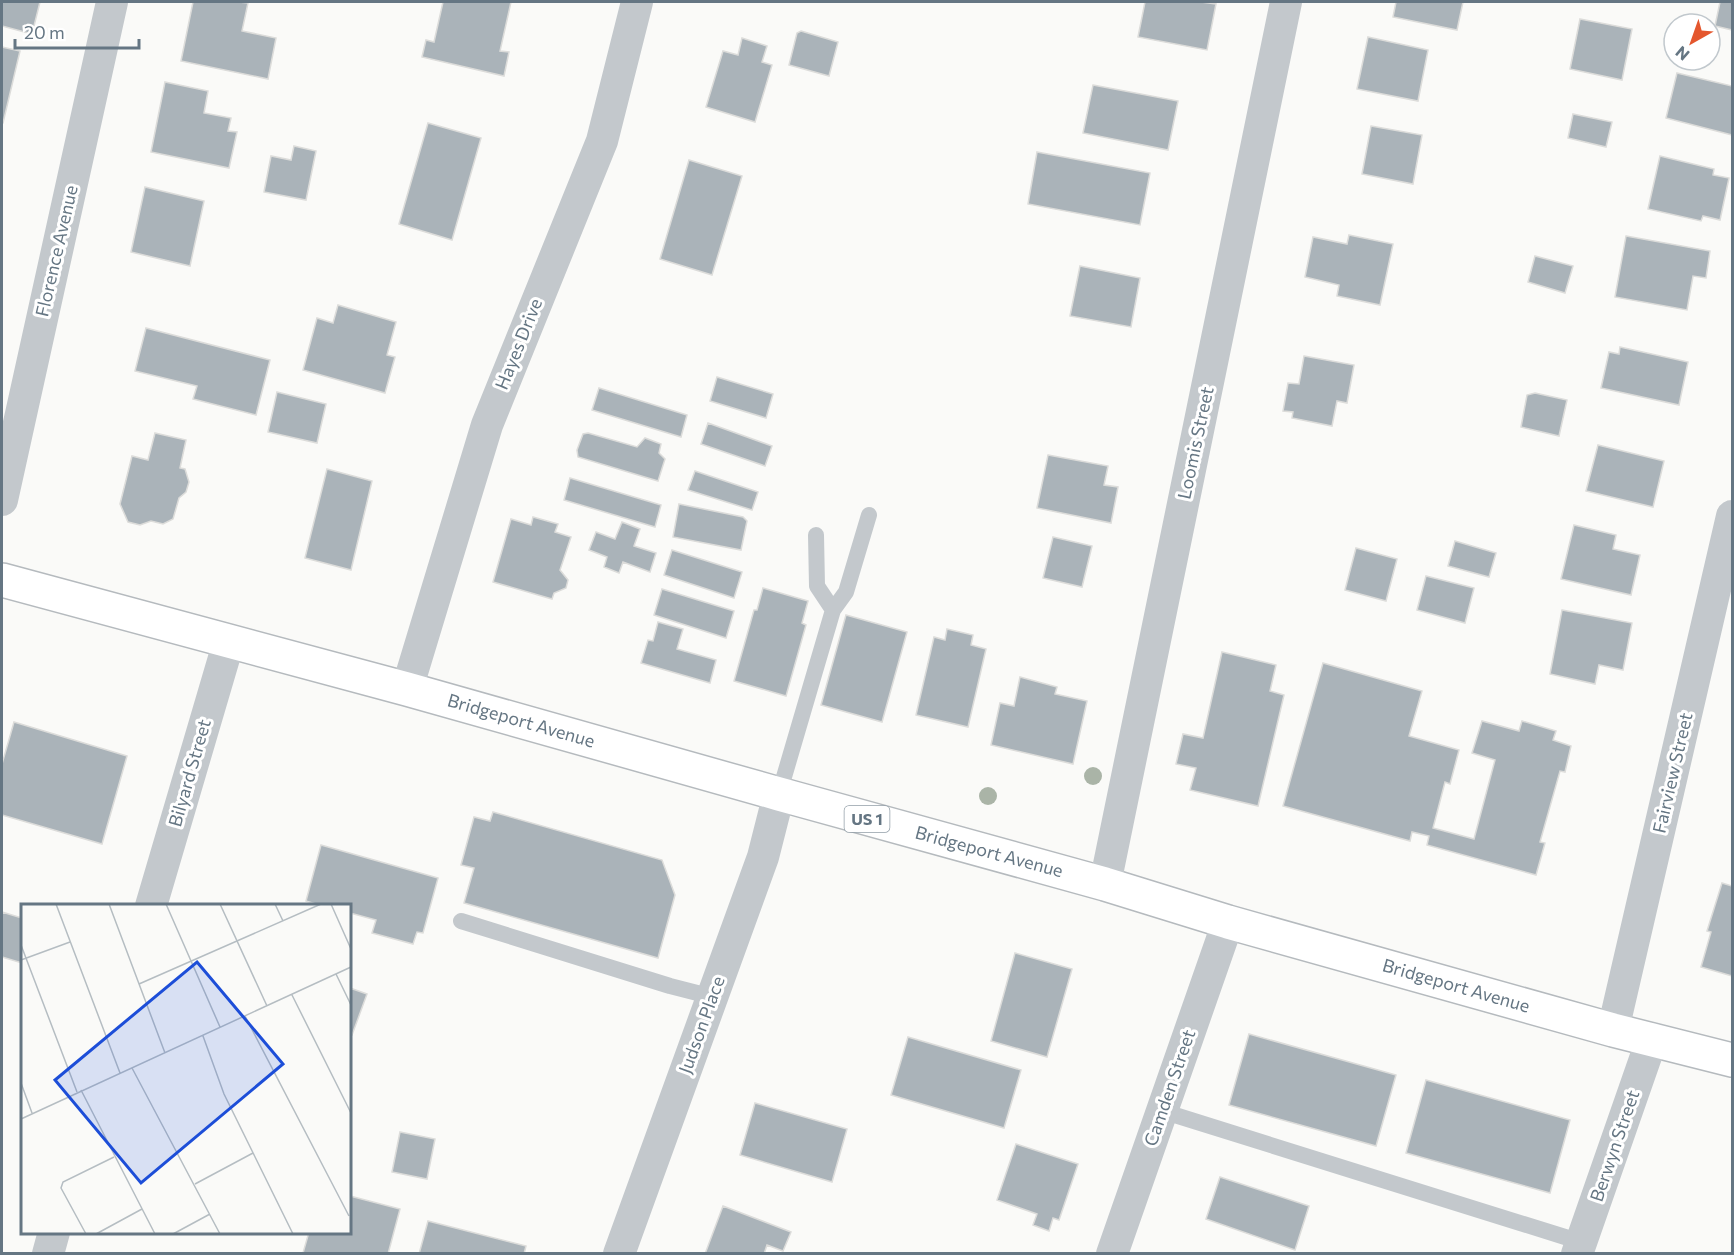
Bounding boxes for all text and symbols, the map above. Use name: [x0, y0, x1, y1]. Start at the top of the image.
scale bar: [15, 12, 140, 50]
north arrow: [1662, 12, 1722, 72]
text: 20 m: [24, 21, 65, 43]
text: N: [1671, 43, 1693, 65]
street label: Florence Avenue: [30, 183, 82, 319]
street label: Hayes Drive: [490, 295, 546, 392]
street label: Loomis Street: [1172, 384, 1218, 501]
street label: Bridgeport Avenue: [445, 688, 598, 752]
street label: Fairview Street: [1647, 710, 1697, 835]
street label: Bilyard Street: [163, 716, 215, 829]
road number: US 1: [844, 806, 890, 832]
street label: Bridgeport Avenue: [913, 821, 1066, 881]
inset map: [21, 904, 351, 1234]
street label: Bridgeport Avenue: [1380, 953, 1533, 1017]
street label: Judson Place: [673, 973, 729, 1076]
street label: Camden Street: [1139, 1026, 1199, 1149]
street label: Berwyn Street: [1585, 1087, 1643, 1204]

